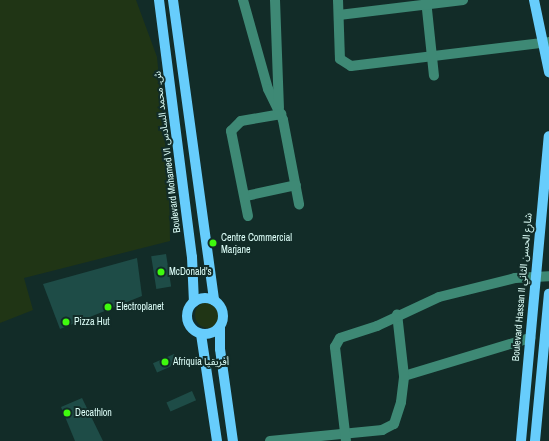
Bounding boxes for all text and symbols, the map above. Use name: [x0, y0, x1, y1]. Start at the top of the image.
street label: Boulevard Mohamed VI ش. محمد السادس: [151, 70, 183, 234]
street label: Boulevard Hassan II شارع الحسن الثاني: [510, 212, 534, 362]
place label: Centre Commercial Marjane: [221, 231, 292, 254]
marker: Centre Commercial Marjane: [208, 238, 218, 248]
place label: McDonald's: [169, 266, 212, 278]
marker: McDonald's: [156, 267, 166, 277]
place label: Electroplanet: [116, 301, 164, 313]
marker: Electroplanet: [103, 302, 113, 312]
place label: Pizza Hut: [74, 316, 110, 328]
marker: Pizza Hut: [61, 317, 71, 327]
place label: Afriquia أفريقيا: [173, 356, 229, 368]
marker: Afriquia أفريقيا: [160, 357, 170, 367]
place label: Decathlon: [75, 407, 112, 419]
marker: Decathlon: [62, 408, 72, 418]

